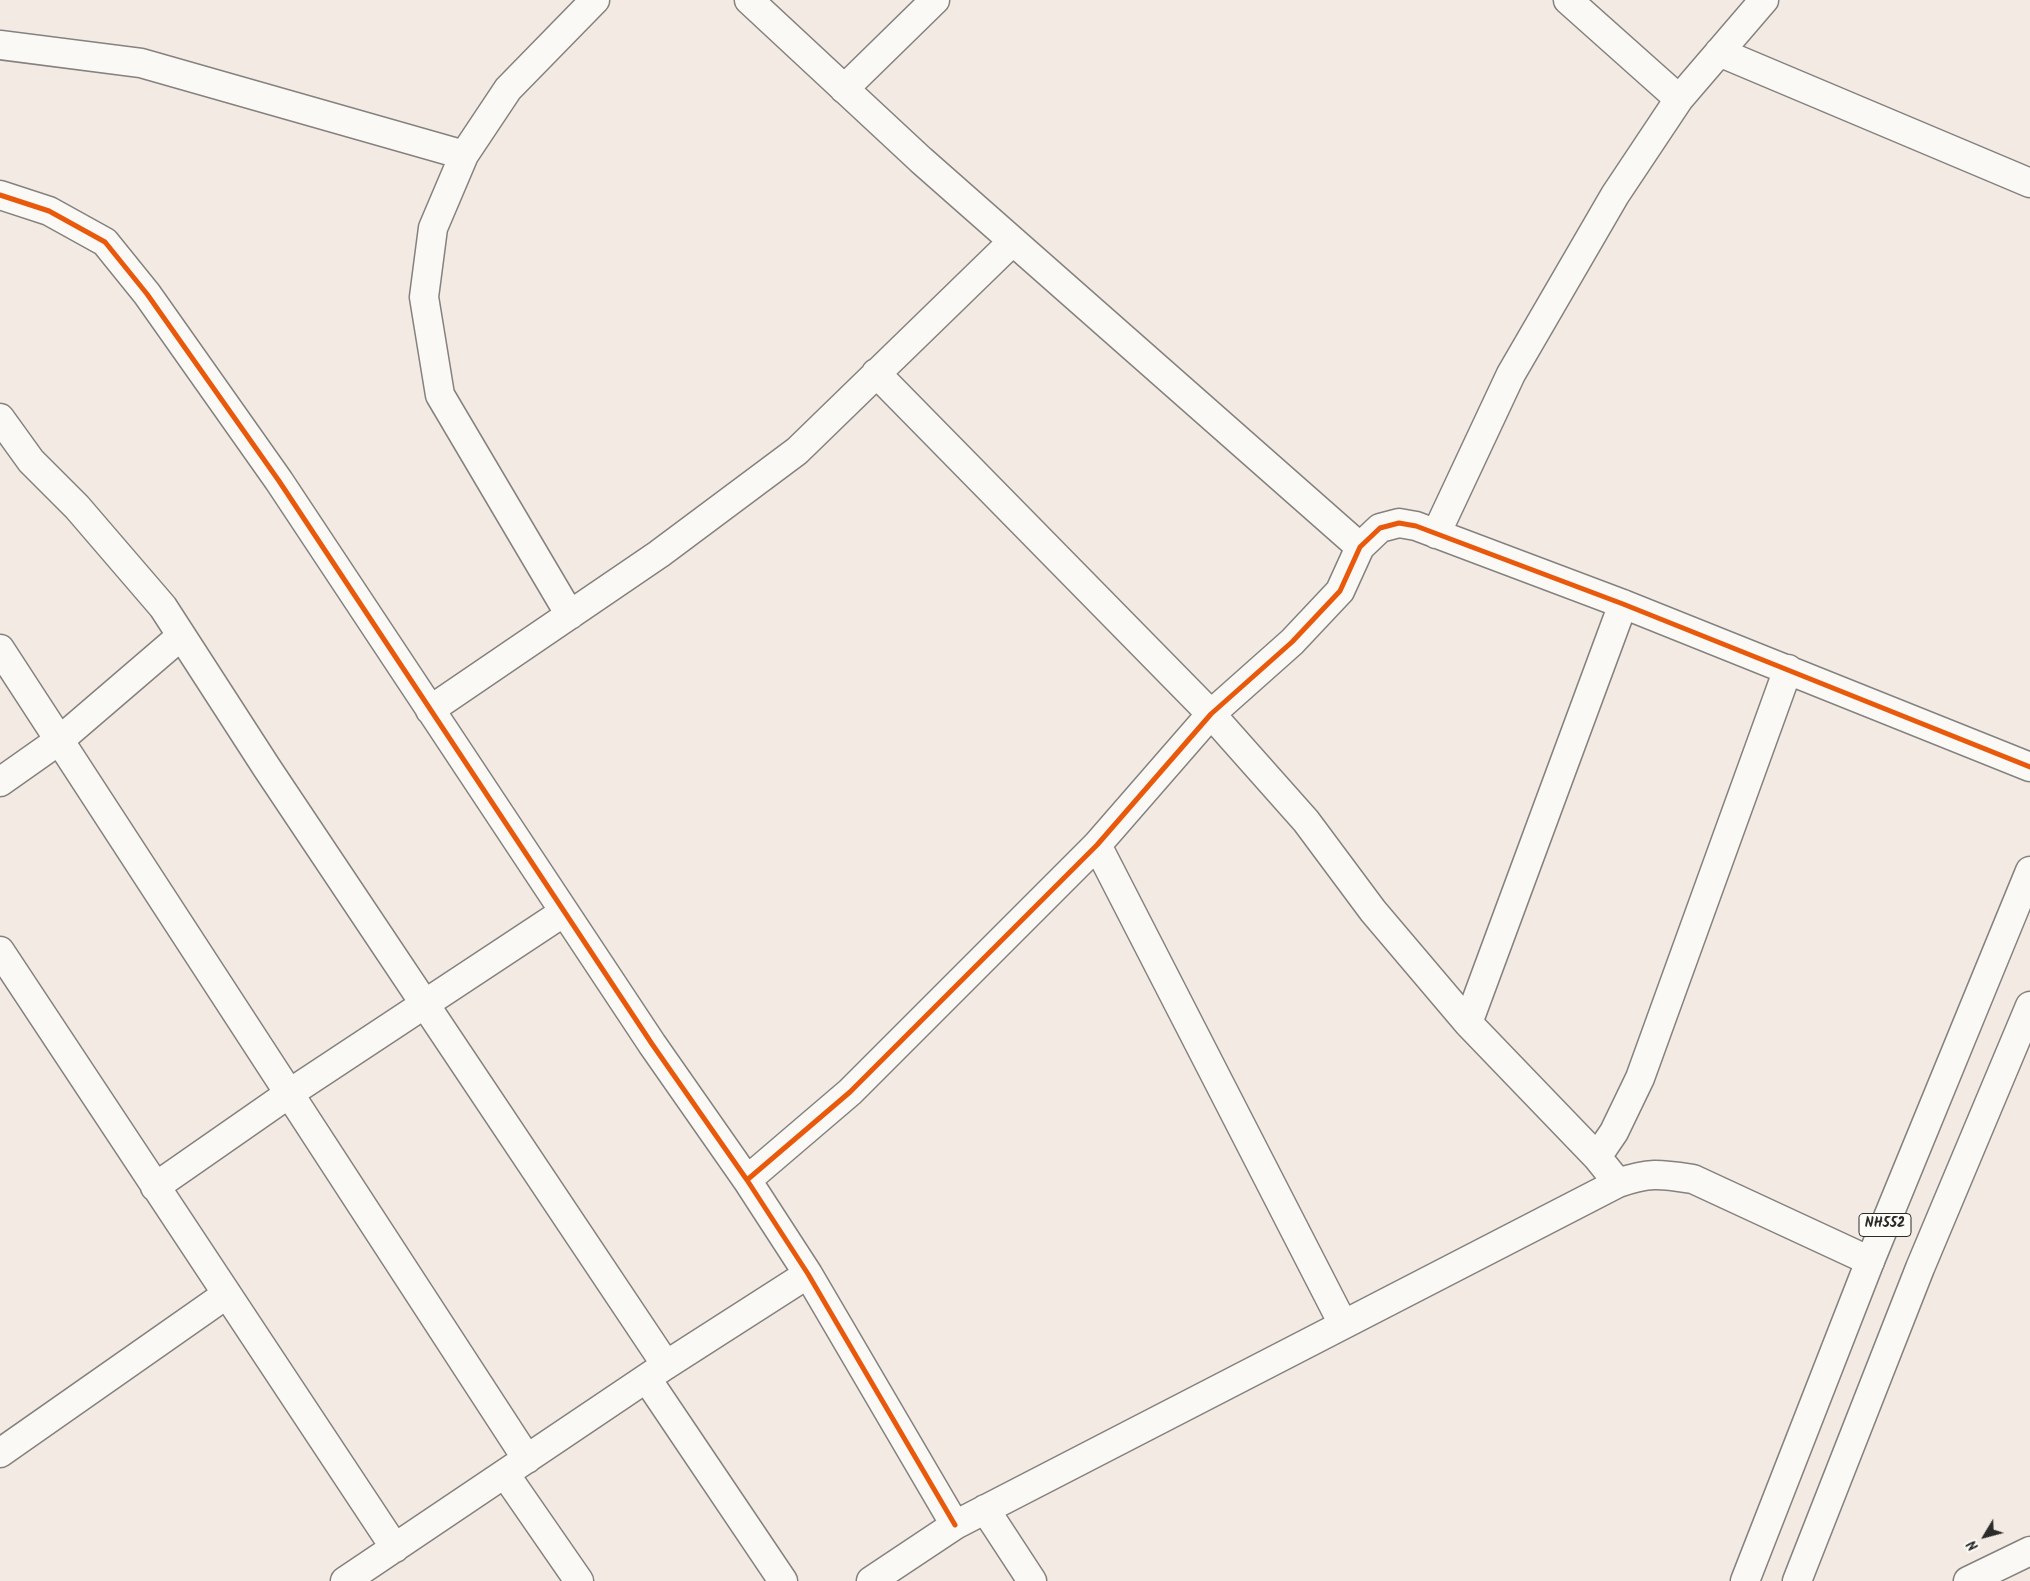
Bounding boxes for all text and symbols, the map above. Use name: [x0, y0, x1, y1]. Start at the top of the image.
road number: NH552: [1859, 1214, 1911, 1236]
north arrow: [1960, 1511, 2010, 1561]
text: N: [1962, 1535, 1984, 1555]

